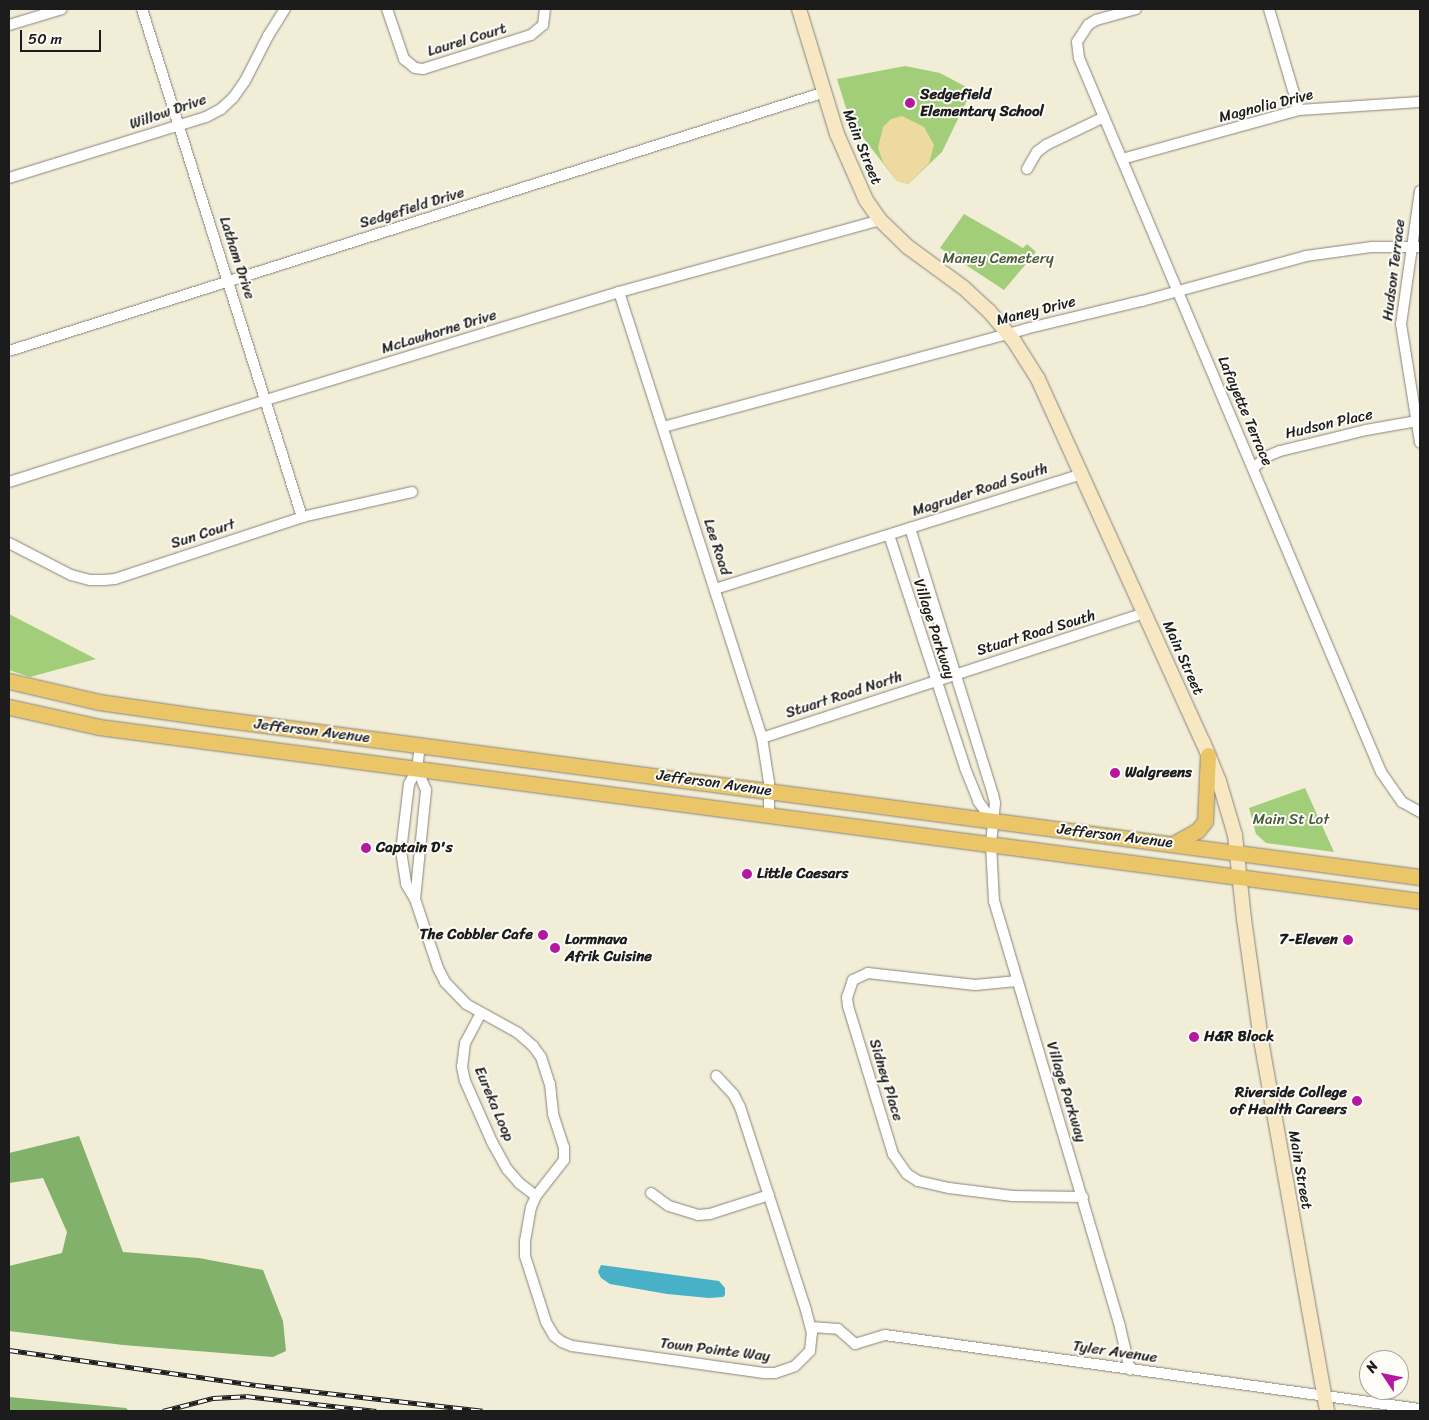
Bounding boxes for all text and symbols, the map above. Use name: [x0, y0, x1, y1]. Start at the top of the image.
street label: Laurel Court: [425, 19, 509, 61]
scale bar: [22, 20, 104, 52]
text: 50 m: [28, 26, 62, 52]
place label: Sedgefield Elementary School: [920, 85, 1044, 120]
street label: Magnolia Drive: [1217, 86, 1315, 126]
street label: Willow Drive: [127, 90, 209, 134]
marker: Sedgefield Elementary School: [904, 97, 916, 109]
street label: Main Street: [839, 107, 885, 187]
street label: Sedgefield Drive: [357, 184, 467, 232]
street label: Latham Drive: [215, 214, 259, 302]
street label: Hudson Terrace: [1379, 218, 1409, 322]
park label: Maney Cemetery: [942, 250, 1054, 268]
street label: Maney Drive: [994, 292, 1078, 330]
street label: McLawhorne Drive: [379, 306, 499, 358]
street label: Lafayette Terrace: [1214, 354, 1276, 468]
street label: Hudson Place: [1284, 405, 1374, 443]
street label: Magruder Road South: [910, 459, 1050, 521]
street label: Sun Court: [168, 515, 238, 553]
street label: Lee Road: [699, 516, 735, 578]
street label: Village Parkway: [909, 577, 959, 681]
street label: Stuart Road South: [974, 606, 1098, 660]
street label: Main Street: [1159, 618, 1207, 698]
street label: Stuart Road North: [783, 668, 905, 722]
street label: Jefferson Avenue: [253, 715, 371, 747]
place label: Walgreens: [1125, 764, 1192, 782]
street label: Jefferson Avenue: [655, 766, 773, 800]
marker: Walgreens: [1109, 767, 1121, 779]
park label: Main St Lot: [1253, 811, 1329, 829]
street label: Jefferson Avenue: [1056, 820, 1174, 852]
place label: Captain D's: [376, 839, 453, 857]
marker: Captain D's: [360, 842, 372, 854]
place label: Little Caesars: [757, 865, 848, 883]
marker: Little Caesars: [741, 868, 753, 880]
place label: The Cobbler Cafe: [419, 926, 533, 944]
marker: The Cobbler Cafe: [537, 929, 549, 941]
place label: Lormnava Afrik Cuisine: [565, 930, 652, 965]
place label: 7-Eleven: [1279, 931, 1338, 949]
marker: 7-Eleven: [1342, 934, 1354, 946]
marker: Lormnava Afrik Cuisine: [549, 942, 561, 954]
place label: H&R Block: [1204, 1028, 1274, 1046]
marker: H&R Block: [1188, 1031, 1200, 1043]
street label: Sidney Place: [865, 1037, 907, 1123]
street label: Village Parkway: [1042, 1040, 1090, 1144]
street label: Eureka Loop: [470, 1064, 518, 1144]
place label: Riverside College of Health Careers: [1230, 1083, 1347, 1118]
marker: Riverside College of Health Careers: [1351, 1095, 1363, 1107]
street label: Main Street: [1284, 1129, 1316, 1211]
street label: Town Pointe Way: [659, 1334, 771, 1366]
street label: Tyler Avenue: [1072, 1337, 1158, 1367]
north arrow: [1359, 1350, 1409, 1400]
text: N: [1359, 1356, 1385, 1378]

